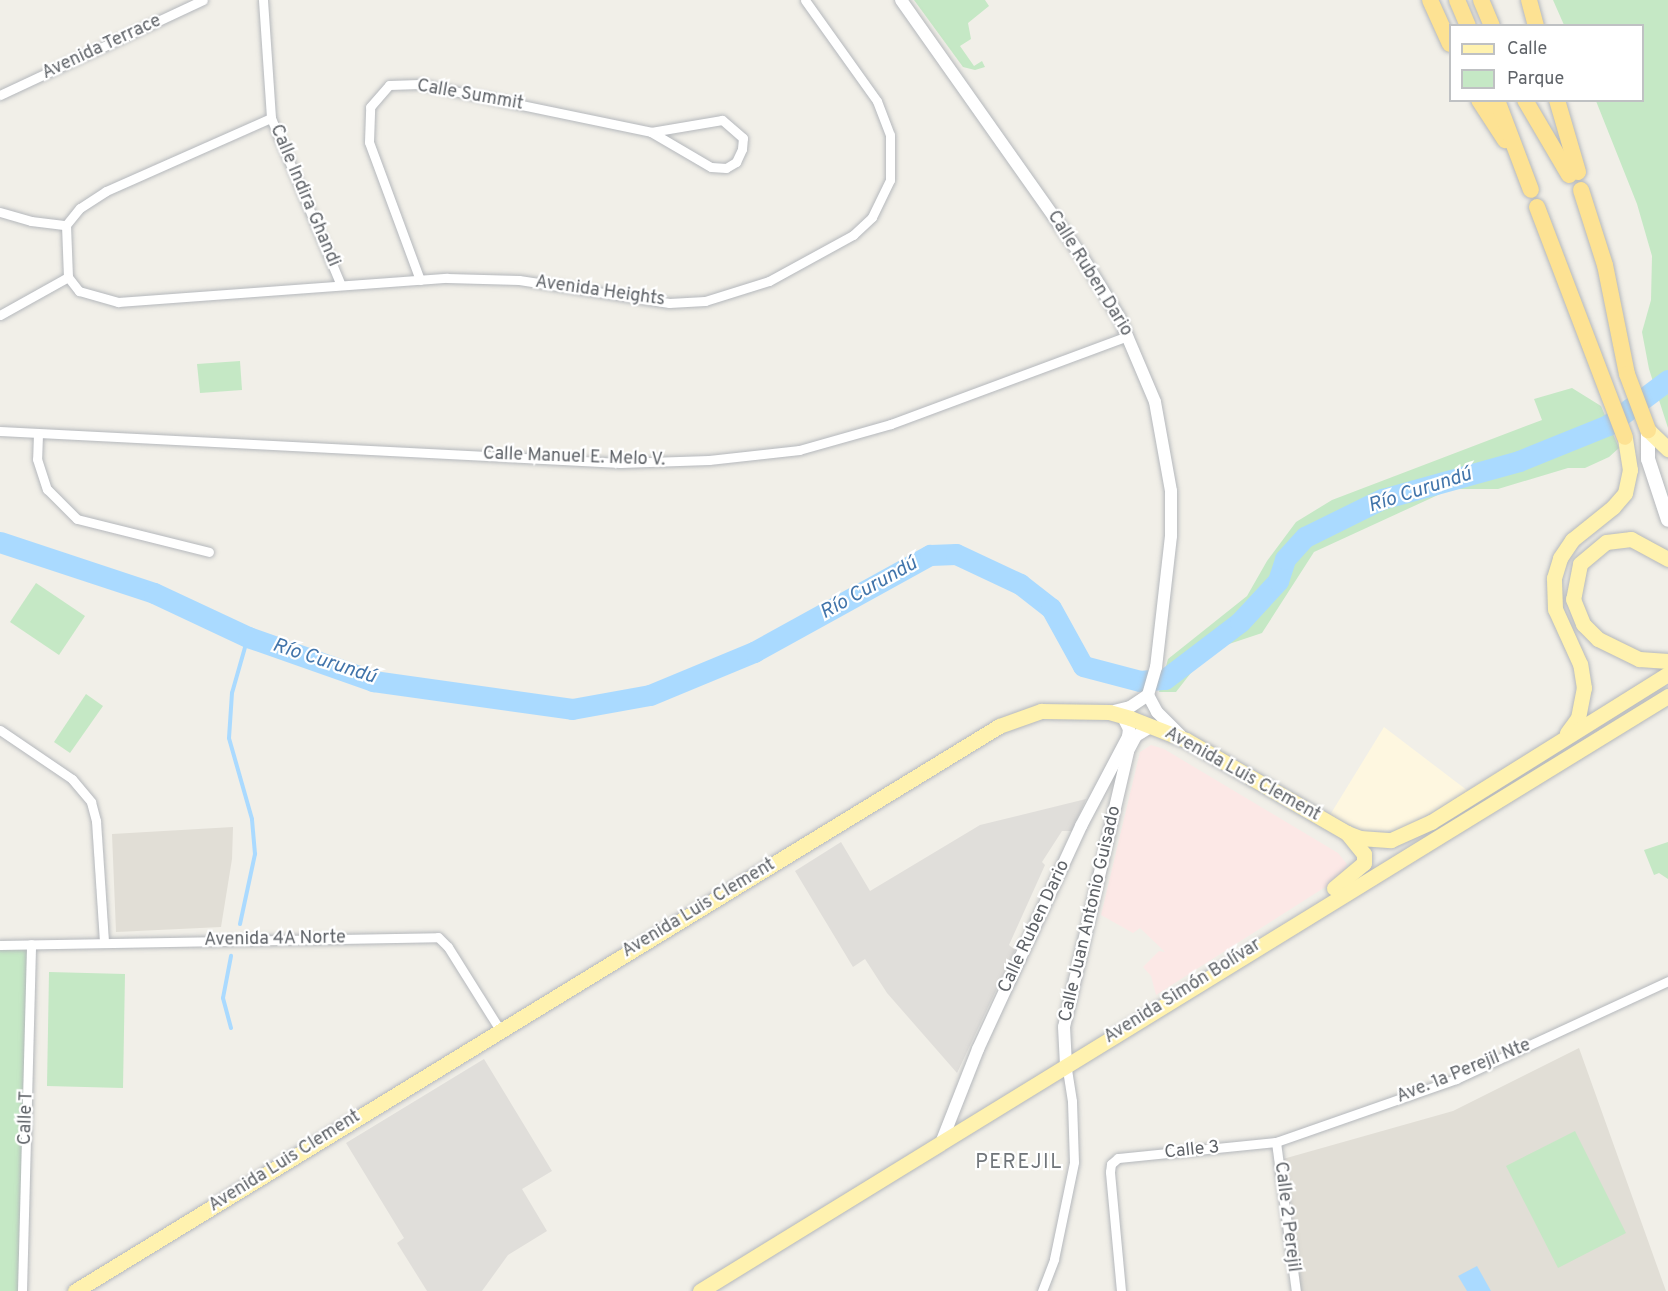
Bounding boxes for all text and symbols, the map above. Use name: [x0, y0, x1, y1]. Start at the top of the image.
street label: Avenida Terrace: [39, 11, 165, 85]
legend: [1449, 24, 1644, 102]
text: Calle: [1507, 38, 1547, 61]
text: Parque: [1507, 68, 1564, 91]
street label: Calle Summit: [415, 76, 525, 116]
street label: Calle Indira Ghandi: [264, 122, 344, 270]
street label: Calle Ruben Dario: [1042, 207, 1136, 341]
street label: Avenida Heights: [534, 272, 666, 312]
street label: Calle Manuel E. Melo V.: [482, 444, 666, 472]
water label: Río Curundú: [1365, 463, 1475, 519]
water label: Río Curundú: [816, 553, 922, 625]
water label: Río Curundú: [269, 634, 379, 690]
street label: Avenida Luis Clement: [1160, 723, 1324, 827]
street label: Calle Juan Antonio Guisado: [1056, 804, 1126, 1024]
street label: Avenida Luis Clement: [619, 855, 779, 963]
street label: Calle Ruben Dario: [995, 857, 1075, 997]
street label: Avenida 4A Norte: [204, 928, 346, 952]
street label: Avenida Simón Bolívar: [1101, 935, 1265, 1049]
street label: Ave. 1a Perejil Nte: [1394, 1035, 1534, 1109]
street label: Calle T: [15, 1090, 39, 1146]
street label: Avenida Luis Clement: [205, 1107, 365, 1217]
street label: Calle 3: [1163, 1137, 1221, 1165]
district label: PEREJIL: [975, 1151, 1063, 1175]
street label: Calle 2 Perejil: [1269, 1161, 1303, 1273]

